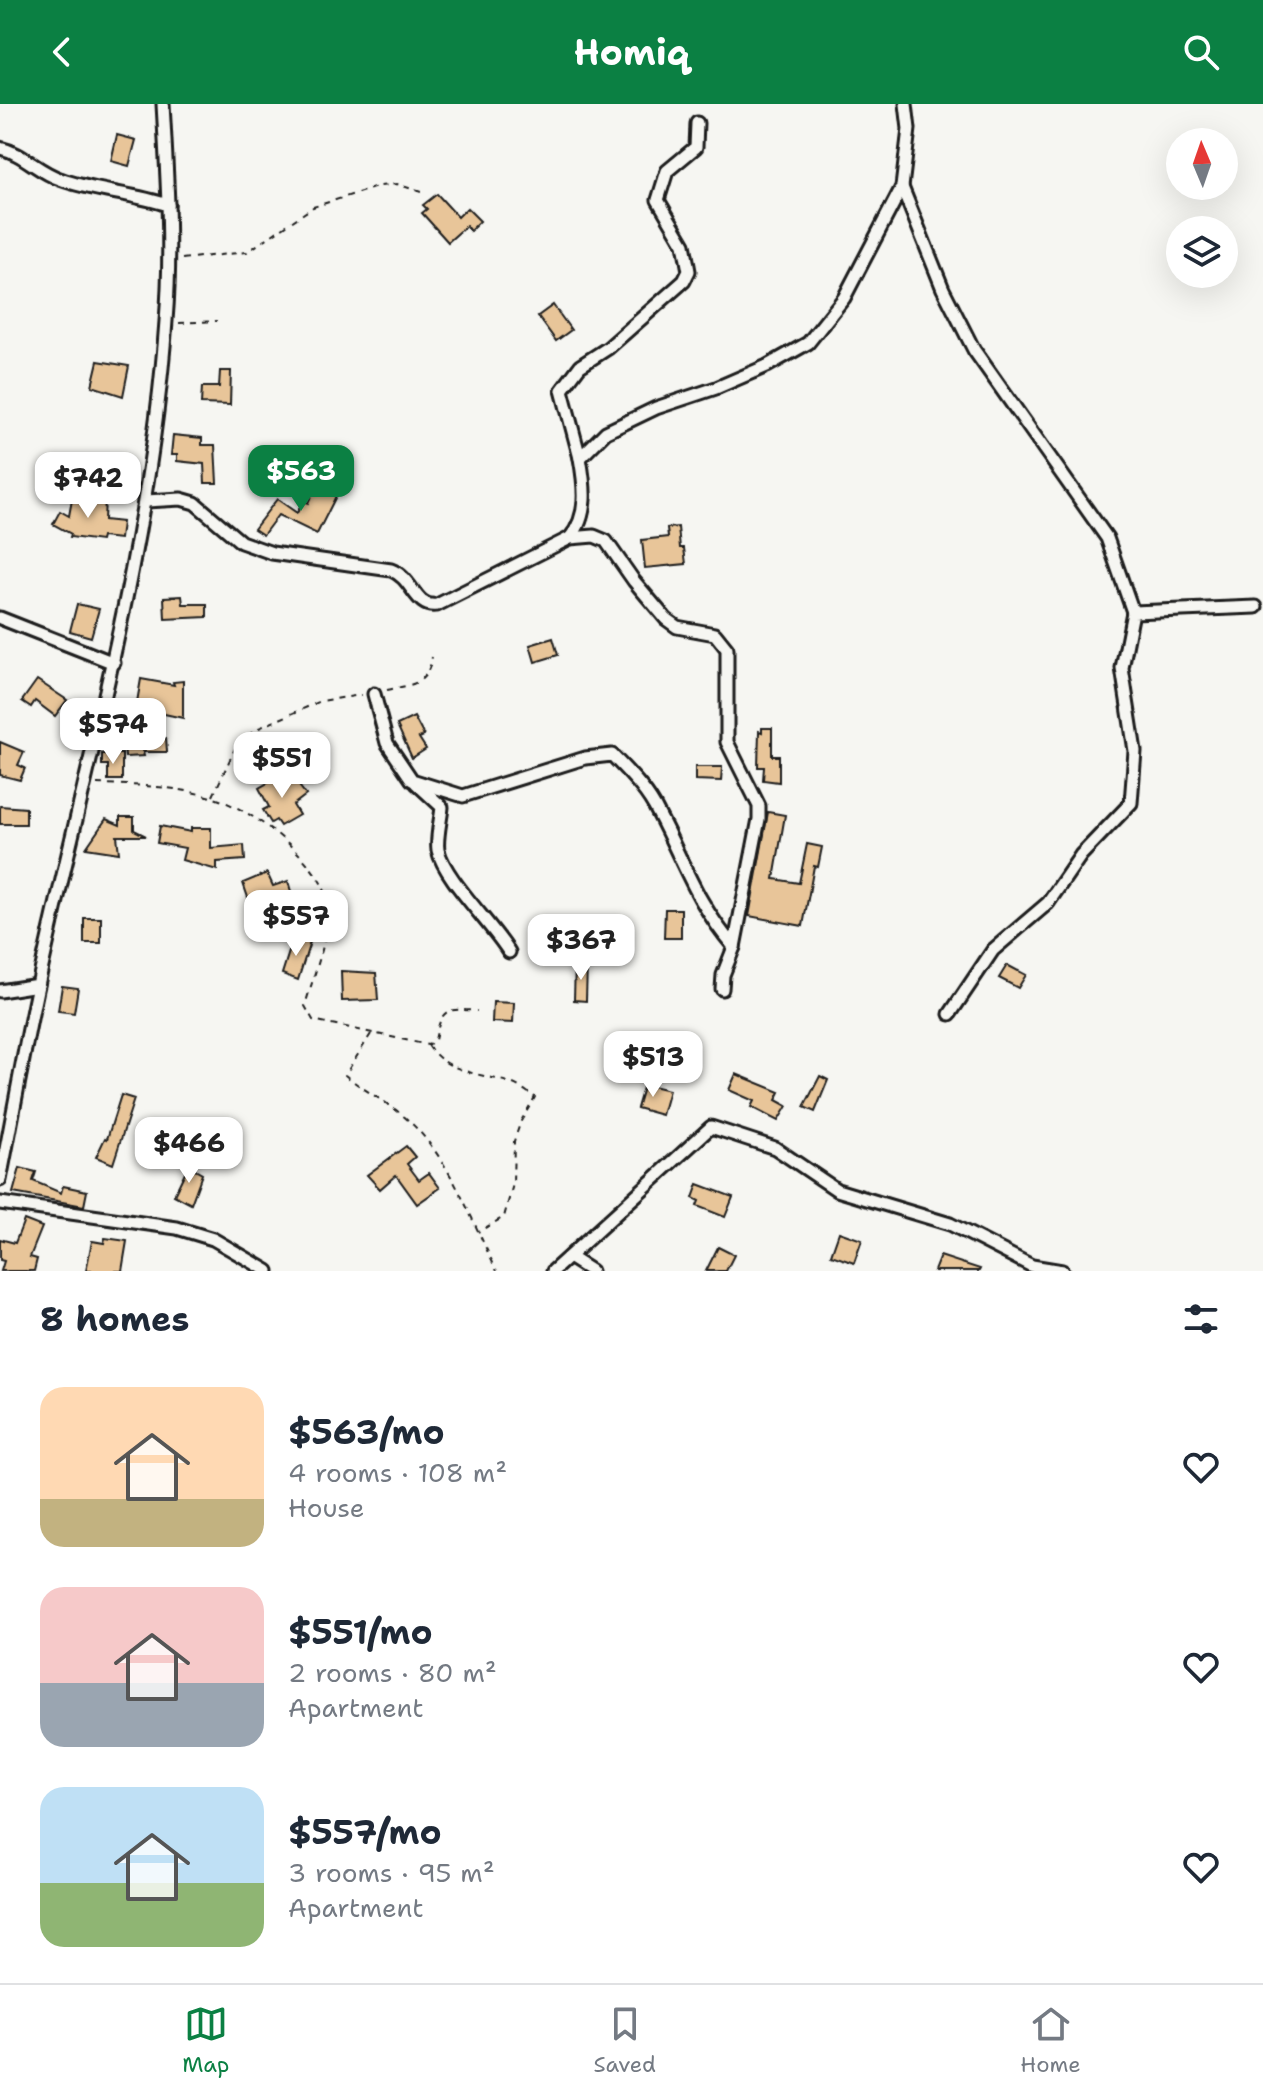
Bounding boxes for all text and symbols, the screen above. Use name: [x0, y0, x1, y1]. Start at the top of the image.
text: Homiq: [574, 28, 689, 77]
icon: back: [40, 30, 84, 74]
icon: search: [1179, 30, 1223, 74]
north arrow: [1166, 128, 1238, 200]
map controls: [1166, 128, 1238, 288]
button: layers: [1166, 216, 1238, 288]
pin: $563: [254, 445, 348, 513]
pin: $742: [41, 452, 135, 520]
text: $563: [266, 453, 336, 488]
text: $742: [53, 460, 123, 495]
pin: $574: [66, 698, 160, 766]
text: $574: [78, 706, 148, 741]
pin: $551: [235, 732, 329, 800]
text: $551: [251, 740, 313, 775]
pin: $557: [249, 890, 343, 958]
text: $557: [262, 898, 330, 933]
pin: $367: [534, 914, 628, 982]
text: $367: [546, 922, 616, 957]
pin: $513: [606, 1031, 700, 1099]
text: $513: [622, 1039, 684, 1074]
pin: $466: [142, 1117, 236, 1185]
text: $466: [153, 1125, 225, 1160]
text: 8 homes: [40, 1296, 189, 1342]
icon: filters: [1179, 1297, 1223, 1341]
text: $563/mo: [288, 1409, 445, 1455]
icon: home: [104, 1419, 200, 1515]
icon: heart: [1179, 1445, 1223, 1489]
text: 4 rooms · 108 m²: [288, 1455, 507, 1490]
text: House: [288, 1490, 364, 1525]
text: $551/mo: [288, 1609, 433, 1655]
icon: home: [104, 1619, 200, 1715]
icon: heart: [1179, 1645, 1223, 1689]
text: 2 rooms · 80 m²: [288, 1655, 497, 1690]
text: Apartment: [288, 1690, 424, 1725]
text: $557/mo: [288, 1809, 442, 1855]
icon: home: [104, 1819, 200, 1915]
icon: heart: [1179, 1845, 1223, 1889]
text: 3 rooms · 95 m²: [288, 1855, 495, 1890]
text: Apartment: [288, 1890, 424, 1925]
tab: Map: [182, 2002, 229, 2079]
tab: Saved: [594, 2002, 656, 2079]
tab: Home: [1020, 2002, 1081, 2079]

